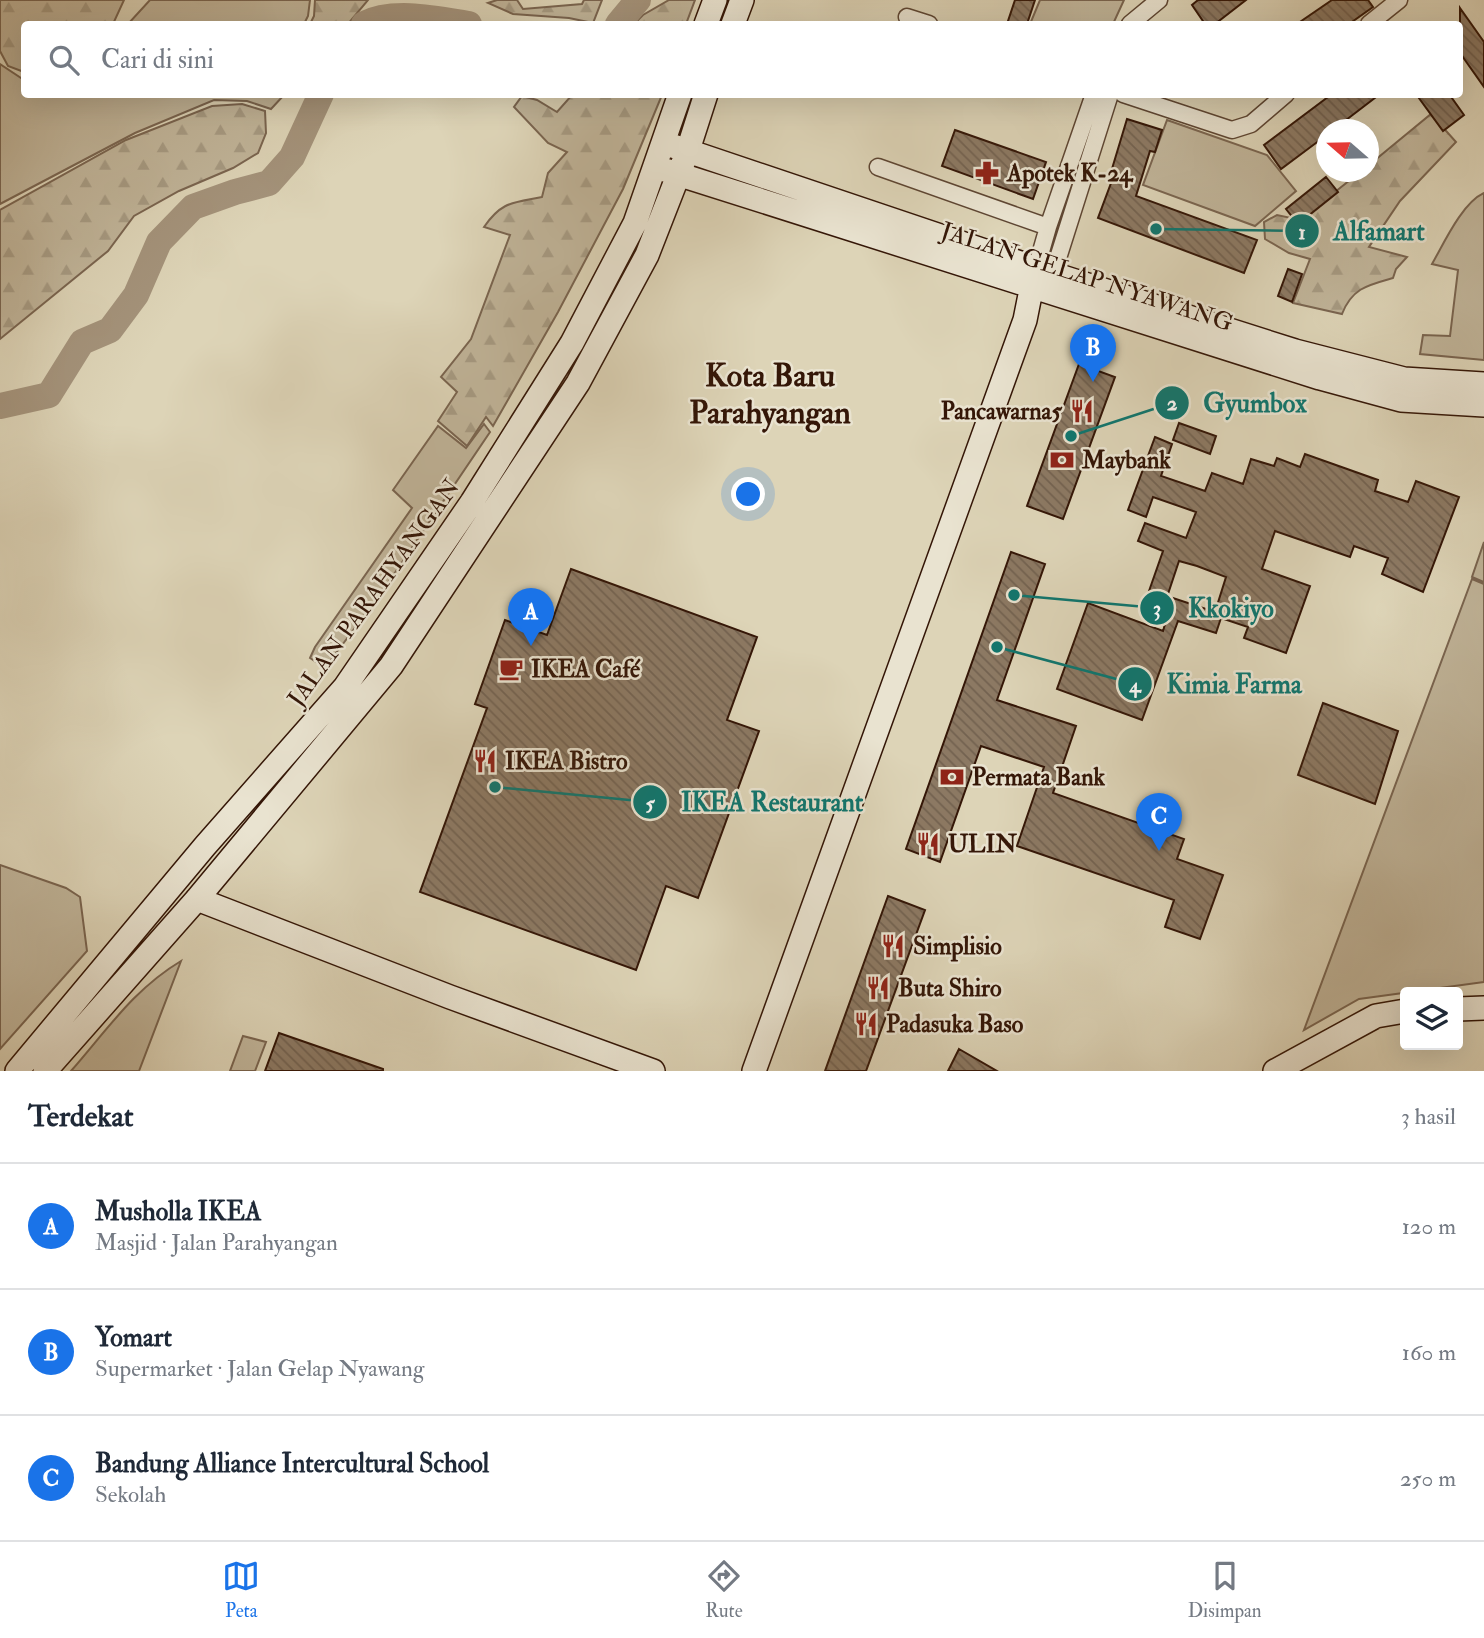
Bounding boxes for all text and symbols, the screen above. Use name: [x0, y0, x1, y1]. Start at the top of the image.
search box: [21, 21, 1463, 98]
icon: search: [45, 41, 83, 79]
text: Cari di sini: [101, 44, 214, 76]
north arrow: [1316, 119, 1379, 182]
place label: Apotek K-24: [1006, 158, 1134, 189]
pharmacy icon: Apotek K-24: [973, 159, 1001, 187]
callout: Alfamart: [1284, 208, 1438, 255]
street label: JALAN GELAP NYAWANG: [936, 215, 1237, 339]
text: Alfamart: [1332, 216, 1425, 248]
text: 1: [1298, 219, 1306, 246]
pin: B: [1070, 324, 1116, 382]
district label: Kota Baru Parahyangan: [689, 356, 851, 433]
callout: Gyumbox: [1154, 379, 1321, 426]
text: Gyumbox: [1203, 388, 1307, 421]
text: 2: [1167, 390, 1178, 417]
place label: Pancawarna5: [941, 396, 1062, 427]
restaurant icon: Pancawarna5: [1068, 397, 1096, 425]
place label: Maybank: [1081, 445, 1171, 476]
bank icon: Maybank: [1048, 446, 1076, 474]
street label: JALAN PARAHYANGAN: [280, 473, 467, 714]
your location: [731, 477, 765, 511]
callout: Kkokiyo: [1140, 584, 1288, 631]
pin: A: [508, 588, 554, 646]
text: Kkokiyo: [1188, 593, 1274, 626]
text: 3: [1153, 595, 1161, 622]
place label: IKEA Café: [531, 654, 641, 685]
cafe icon: IKEA Café: [497, 655, 525, 683]
callout: Kimia Farma: [1117, 661, 1315, 708]
text: Kimia Farma: [1166, 669, 1303, 701]
text: 4: [1128, 672, 1142, 699]
place label: IKEA Bistro: [505, 746, 628, 777]
restaurant icon: IKEA Bistro: [471, 747, 499, 775]
place label: Permata Bank: [972, 762, 1106, 793]
bank icon: Permata Bank: [938, 763, 966, 791]
callout: IKEA Restaurant: [632, 779, 877, 826]
text: IKEA Restaurant: [681, 787, 864, 819]
text: 5: [645, 790, 655, 817]
pin: C: [1136, 793, 1182, 851]
place label: ULIN: [948, 829, 1017, 860]
restaurant icon: ULIN: [914, 830, 942, 858]
place label: Simplisio: [913, 931, 1002, 962]
restaurant icon: Simplisio: [879, 932, 907, 960]
place label: Buta Shiro: [898, 973, 1002, 1004]
restaurant icon: Buta Shiro: [864, 974, 892, 1002]
map controls: [1400, 987, 1463, 1050]
button: layers: [1400, 987, 1463, 1050]
place label: Padasuka Baso: [886, 1009, 1024, 1040]
restaurant icon: Padasuka Baso: [852, 1010, 880, 1038]
text: Terdekat: [28, 1098, 133, 1135]
text: 3 hasil: [1401, 1102, 1456, 1131]
text: Musholla IKEA: [95, 1196, 261, 1228]
text: A: [44, 1212, 58, 1241]
text: 120 m: [1402, 1212, 1456, 1241]
text: Masjid · Jalan Parahyangan: [95, 1228, 338, 1257]
text: Yomart: [95, 1322, 172, 1354]
text: B: [43, 1338, 59, 1367]
text: 160 m: [1402, 1338, 1456, 1367]
text: Supermarket · Jalan Gelap Nyawang: [95, 1354, 424, 1383]
text: Bandung Alliance Intercultural School: [95, 1448, 489, 1480]
text: C: [43, 1464, 59, 1493]
text: 250 m: [1400, 1464, 1456, 1493]
text: Sekolah: [95, 1480, 166, 1509]
tab: Peta: [222, 1557, 260, 1623]
tab: Rute: [705, 1557, 743, 1623]
tab: Disimpan: [1188, 1557, 1262, 1623]

